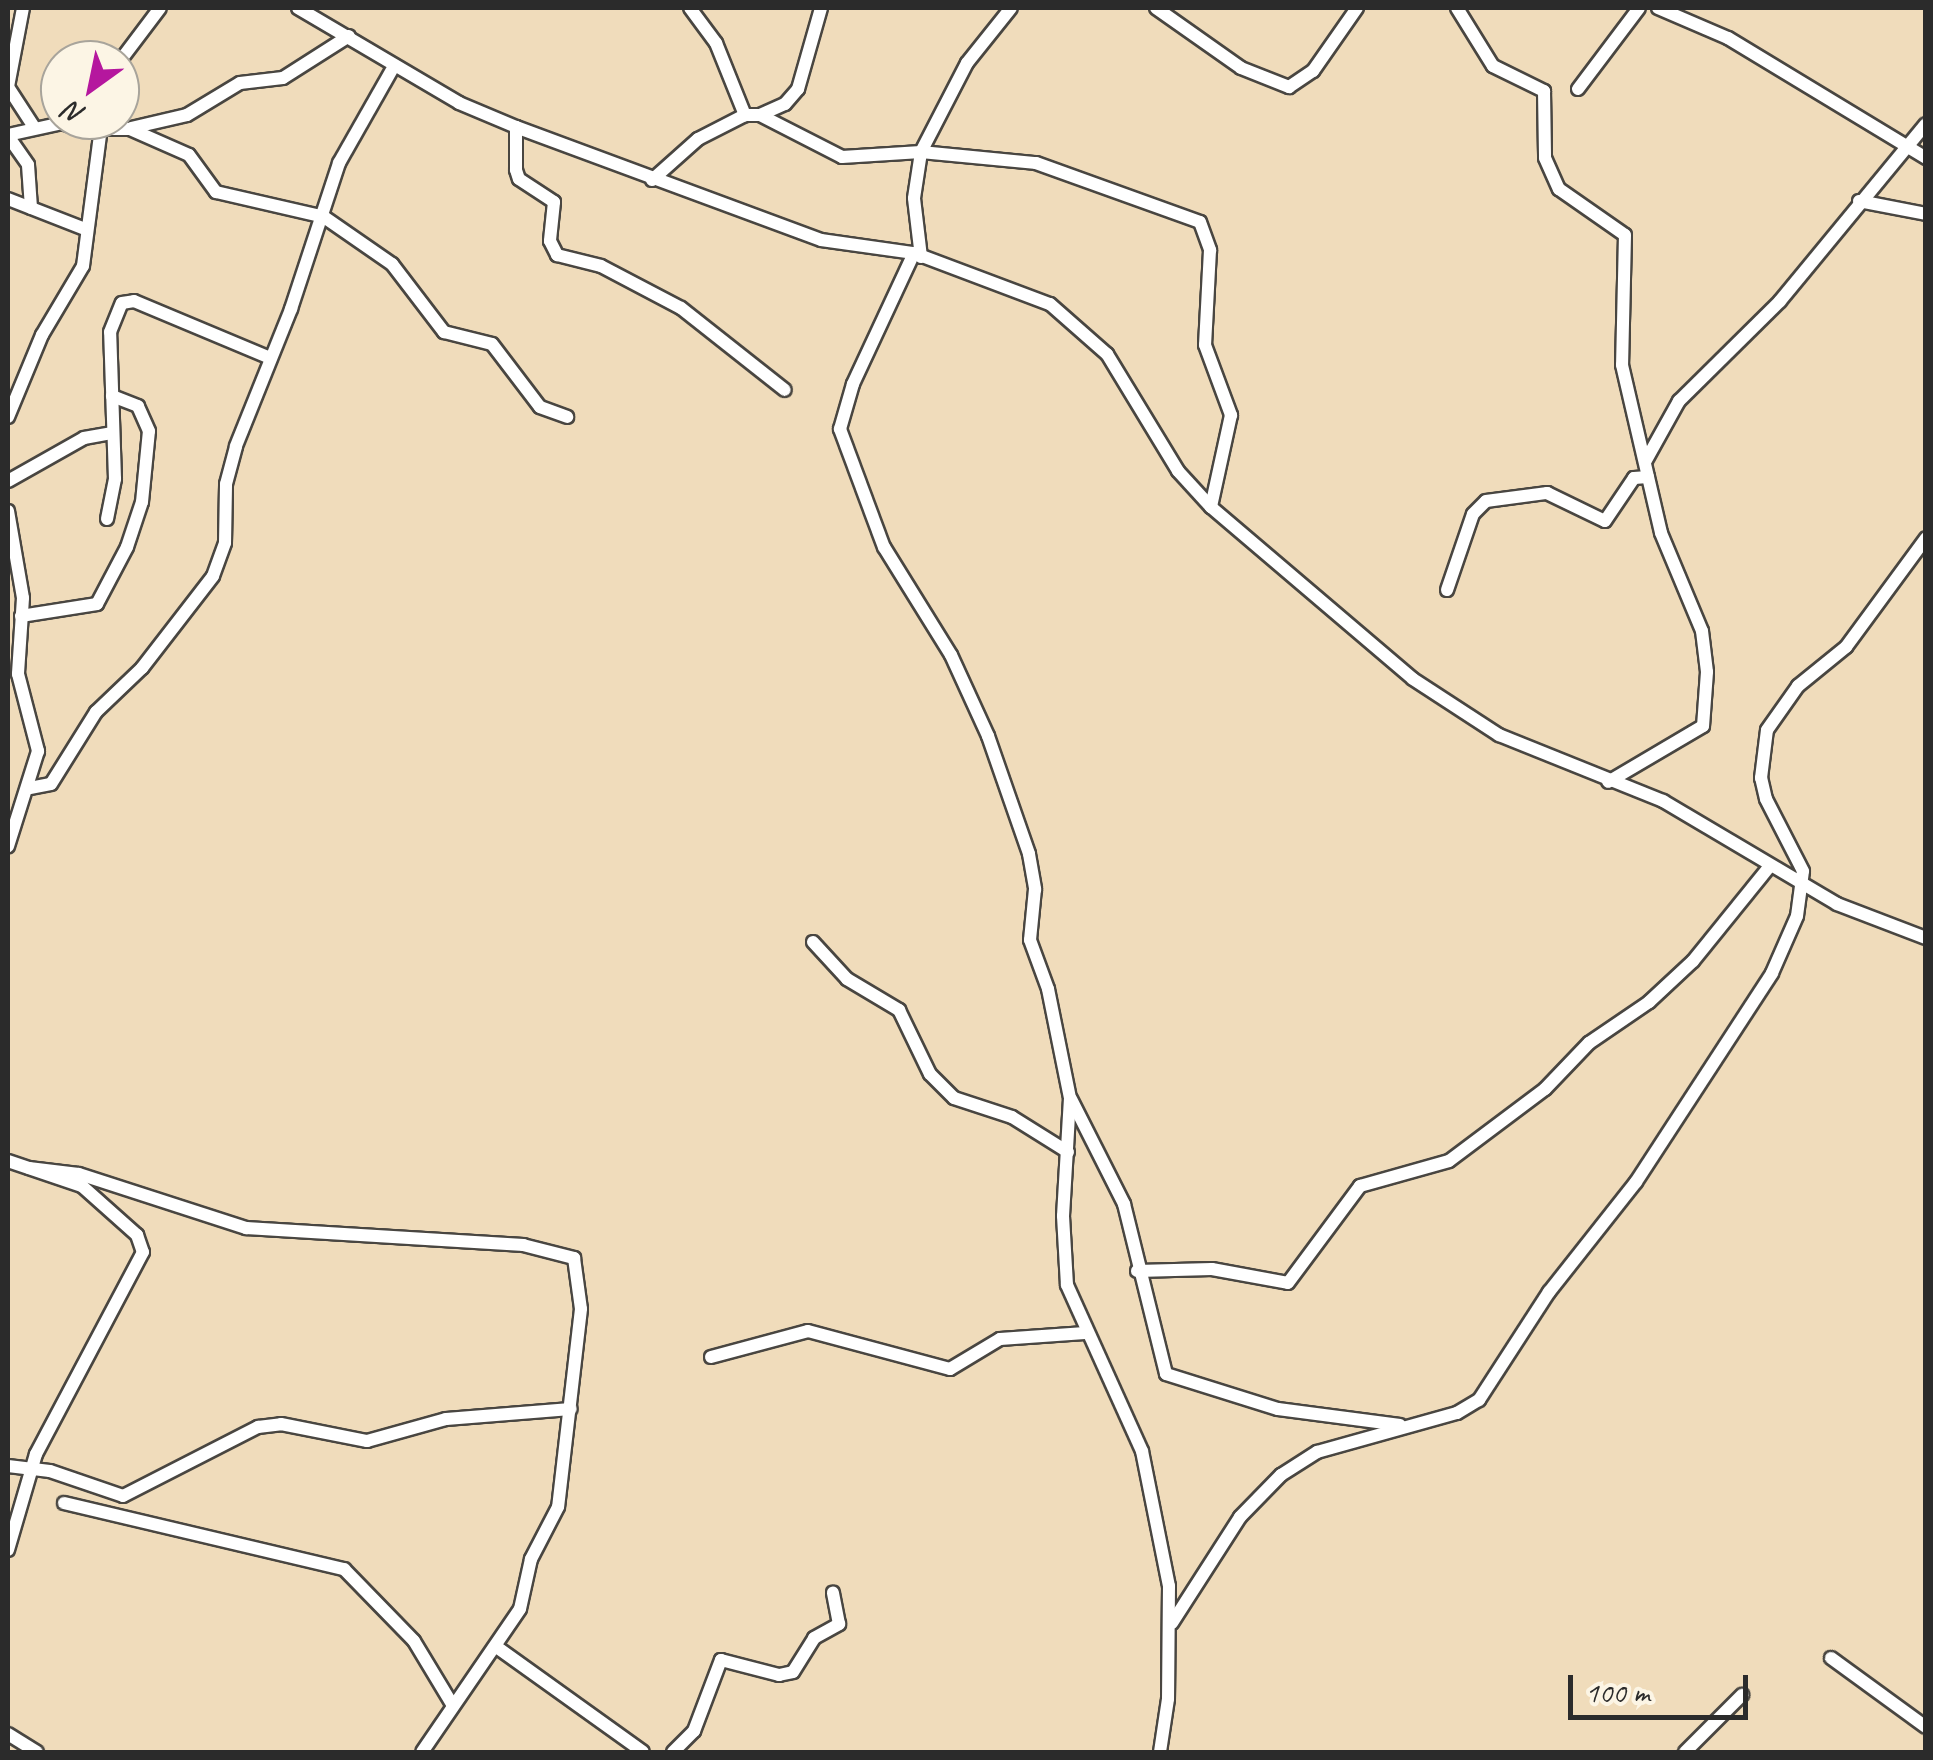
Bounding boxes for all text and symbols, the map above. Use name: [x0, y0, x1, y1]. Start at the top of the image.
north arrow: [40, 40, 140, 140]
text: N: [58, 95, 91, 133]
scale bar: [1573, 1655, 1753, 1717]
text: 100 m: [1585, 1673, 1650, 1711]

